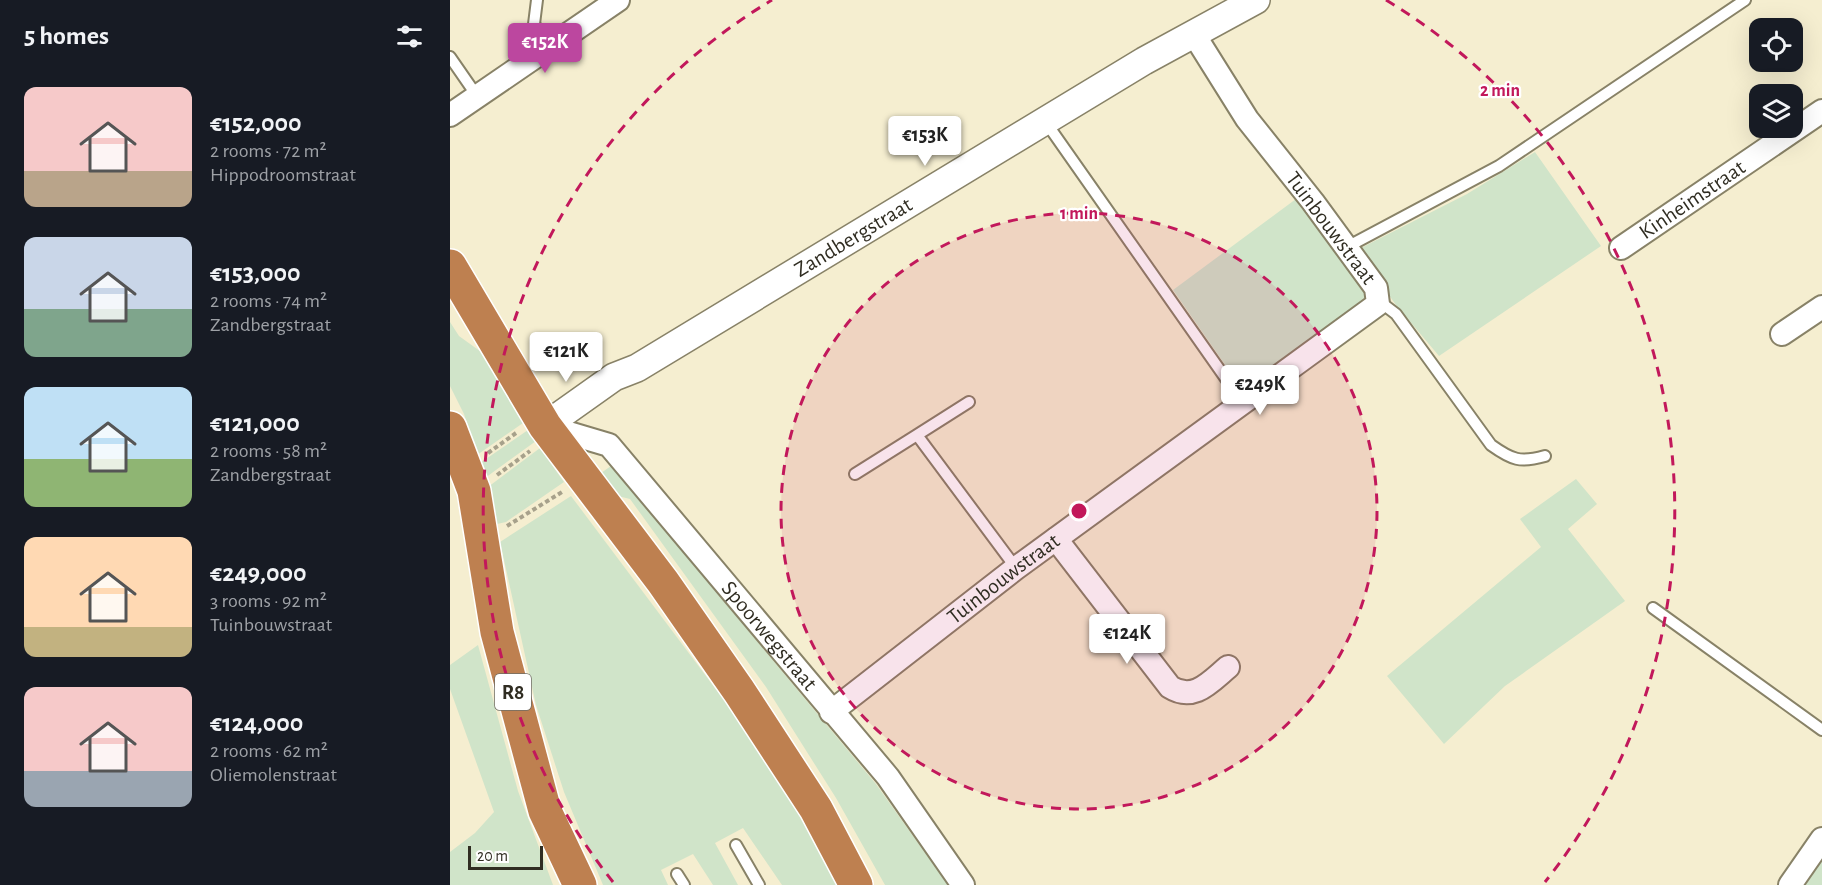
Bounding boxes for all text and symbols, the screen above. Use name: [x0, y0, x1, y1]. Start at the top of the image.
map controls: [1749, 18, 1803, 138]
button: locate: [1749, 18, 1803, 72]
icon: filters: [393, 20, 426, 53]
text: 5 homes: [24, 23, 109, 49]
pin: €152K: [503, 23, 587, 74]
text: €152K: [522, 32, 568, 52]
text: 2 min: [1480, 82, 1520, 100]
button: layers: [1749, 84, 1803, 138]
text: €152,000: [210, 110, 302, 136]
icon: home: [72, 111, 144, 183]
pin: €153K: [883, 116, 967, 167]
text: €153K: [902, 125, 948, 145]
text: 2 rooms · 72 m²: [210, 141, 327, 161]
street label: Kinheimstraat: [1635, 156, 1749, 243]
text: Hippodroomstraat: [210, 165, 356, 185]
street label: Tuinbouwstraat: [1282, 168, 1380, 288]
street label: Zandbergstraat: [791, 193, 916, 281]
text: 1 min: [1060, 205, 1098, 223]
text: €153,000: [210, 260, 301, 286]
icon: home: [72, 261, 144, 333]
text: 2 rooms · 74 m²: [210, 291, 327, 311]
text: Zandbergstraat: [210, 315, 331, 335]
pin: €121K: [524, 332, 608, 383]
text: €121K: [544, 341, 588, 361]
pin: €249K: [1218, 365, 1302, 416]
text: €249K: [1235, 374, 1285, 394]
text: €121,000: [210, 410, 300, 436]
icon: home: [72, 411, 144, 483]
text: 2 rooms · 58 m²: [210, 441, 327, 461]
text: Zandbergstraat: [210, 465, 331, 485]
centre of rings: [1069, 501, 1089, 521]
street label: Tuinbouwstraat: [943, 529, 1063, 628]
text: €249,000: [210, 560, 307, 586]
icon: home: [72, 561, 144, 633]
street label: Spoorwegstraat: [718, 577, 821, 695]
text: 3 rooms · 92 m²: [210, 591, 327, 611]
pin: €124K: [1085, 614, 1169, 665]
text: Tuinbouwstraat: [210, 615, 332, 635]
text: €124K: [1103, 623, 1151, 643]
road number: R8: [495, 674, 531, 710]
text: €124,000: [210, 710, 303, 736]
icon: home: [72, 711, 144, 783]
text: 2 rooms · 62 m²: [210, 741, 328, 761]
text: Oliemolenstraat: [210, 765, 337, 785]
scale bar: [468, 843, 543, 870]
text: 20 m: [477, 848, 508, 864]

